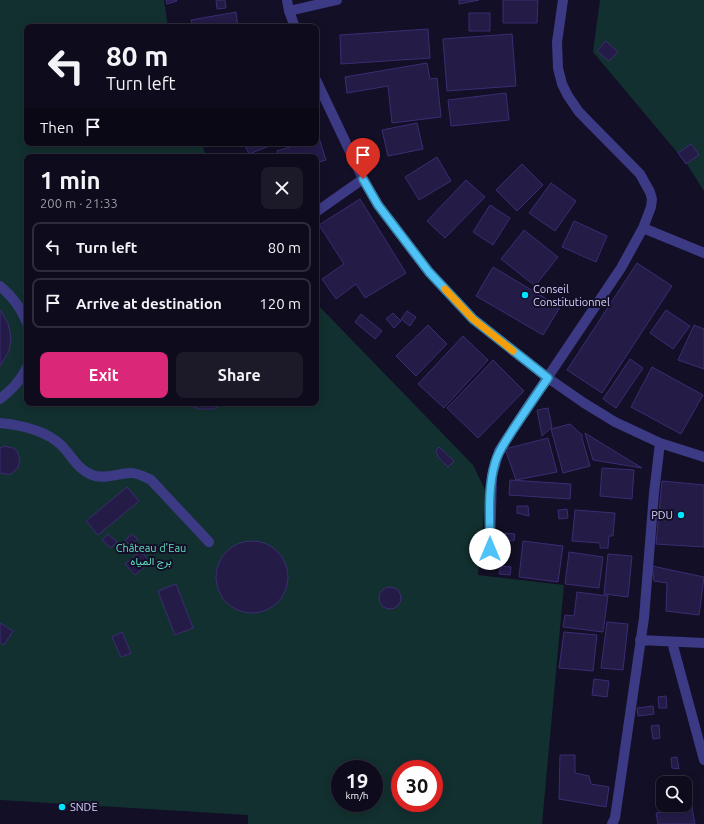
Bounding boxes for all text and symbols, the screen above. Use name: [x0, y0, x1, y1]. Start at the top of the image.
icon: left: [40, 40, 92, 92]
text: 80 m: [106, 40, 168, 71]
text: Turn left: [106, 73, 176, 93]
icon: arrive: [82, 116, 104, 138]
text: Then: [40, 119, 74, 136]
pin: [346, 138, 380, 179]
icon: arrive: [352, 144, 374, 166]
text: 1 min: [40, 167, 101, 194]
button: close: [261, 167, 303, 209]
text: 200 m · 21:33: [40, 196, 118, 210]
icon: left: [42, 236, 64, 258]
text: Turn left: [76, 239, 137, 256]
text: 80 m: [268, 239, 301, 256]
place label: Conseil Constitutionnel: [533, 283, 610, 308]
marker: Conseil Constitutionnel: [520, 290, 530, 300]
icon: arrive: [42, 292, 64, 314]
text: Arrive at destination: [76, 295, 222, 312]
text: 120 m: [259, 295, 301, 312]
button: Exit: [40, 352, 168, 398]
button: Share: [176, 352, 303, 398]
place label: PDU: [651, 509, 673, 521]
marker: PDU: [676, 510, 686, 520]
position arrow: [469, 528, 511, 570]
park label: Château d'Eau برج المياه: [116, 542, 186, 569]
speed limit sign: 30: [391, 760, 443, 812]
text: 19: [346, 769, 368, 792]
map controls: [656, 776, 692, 812]
button: search: [656, 776, 692, 812]
text: km/h: [345, 790, 369, 801]
place label: SNDE: [70, 801, 98, 813]
marker: SNDE: [57, 802, 67, 812]

